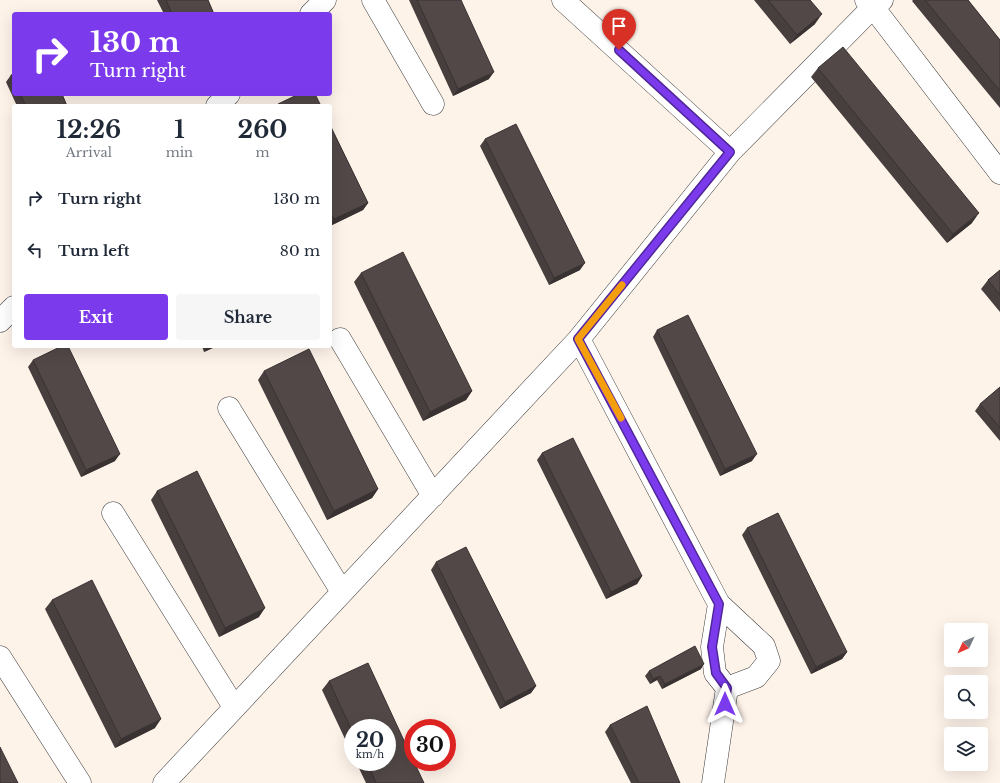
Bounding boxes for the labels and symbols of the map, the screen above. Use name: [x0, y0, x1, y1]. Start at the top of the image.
pin: [602, 9, 636, 50]
north arrow: [944, 623, 988, 667]
position arrow: [704, 683, 746, 725]
speed limit sign: 30: [404, 719, 456, 771]

